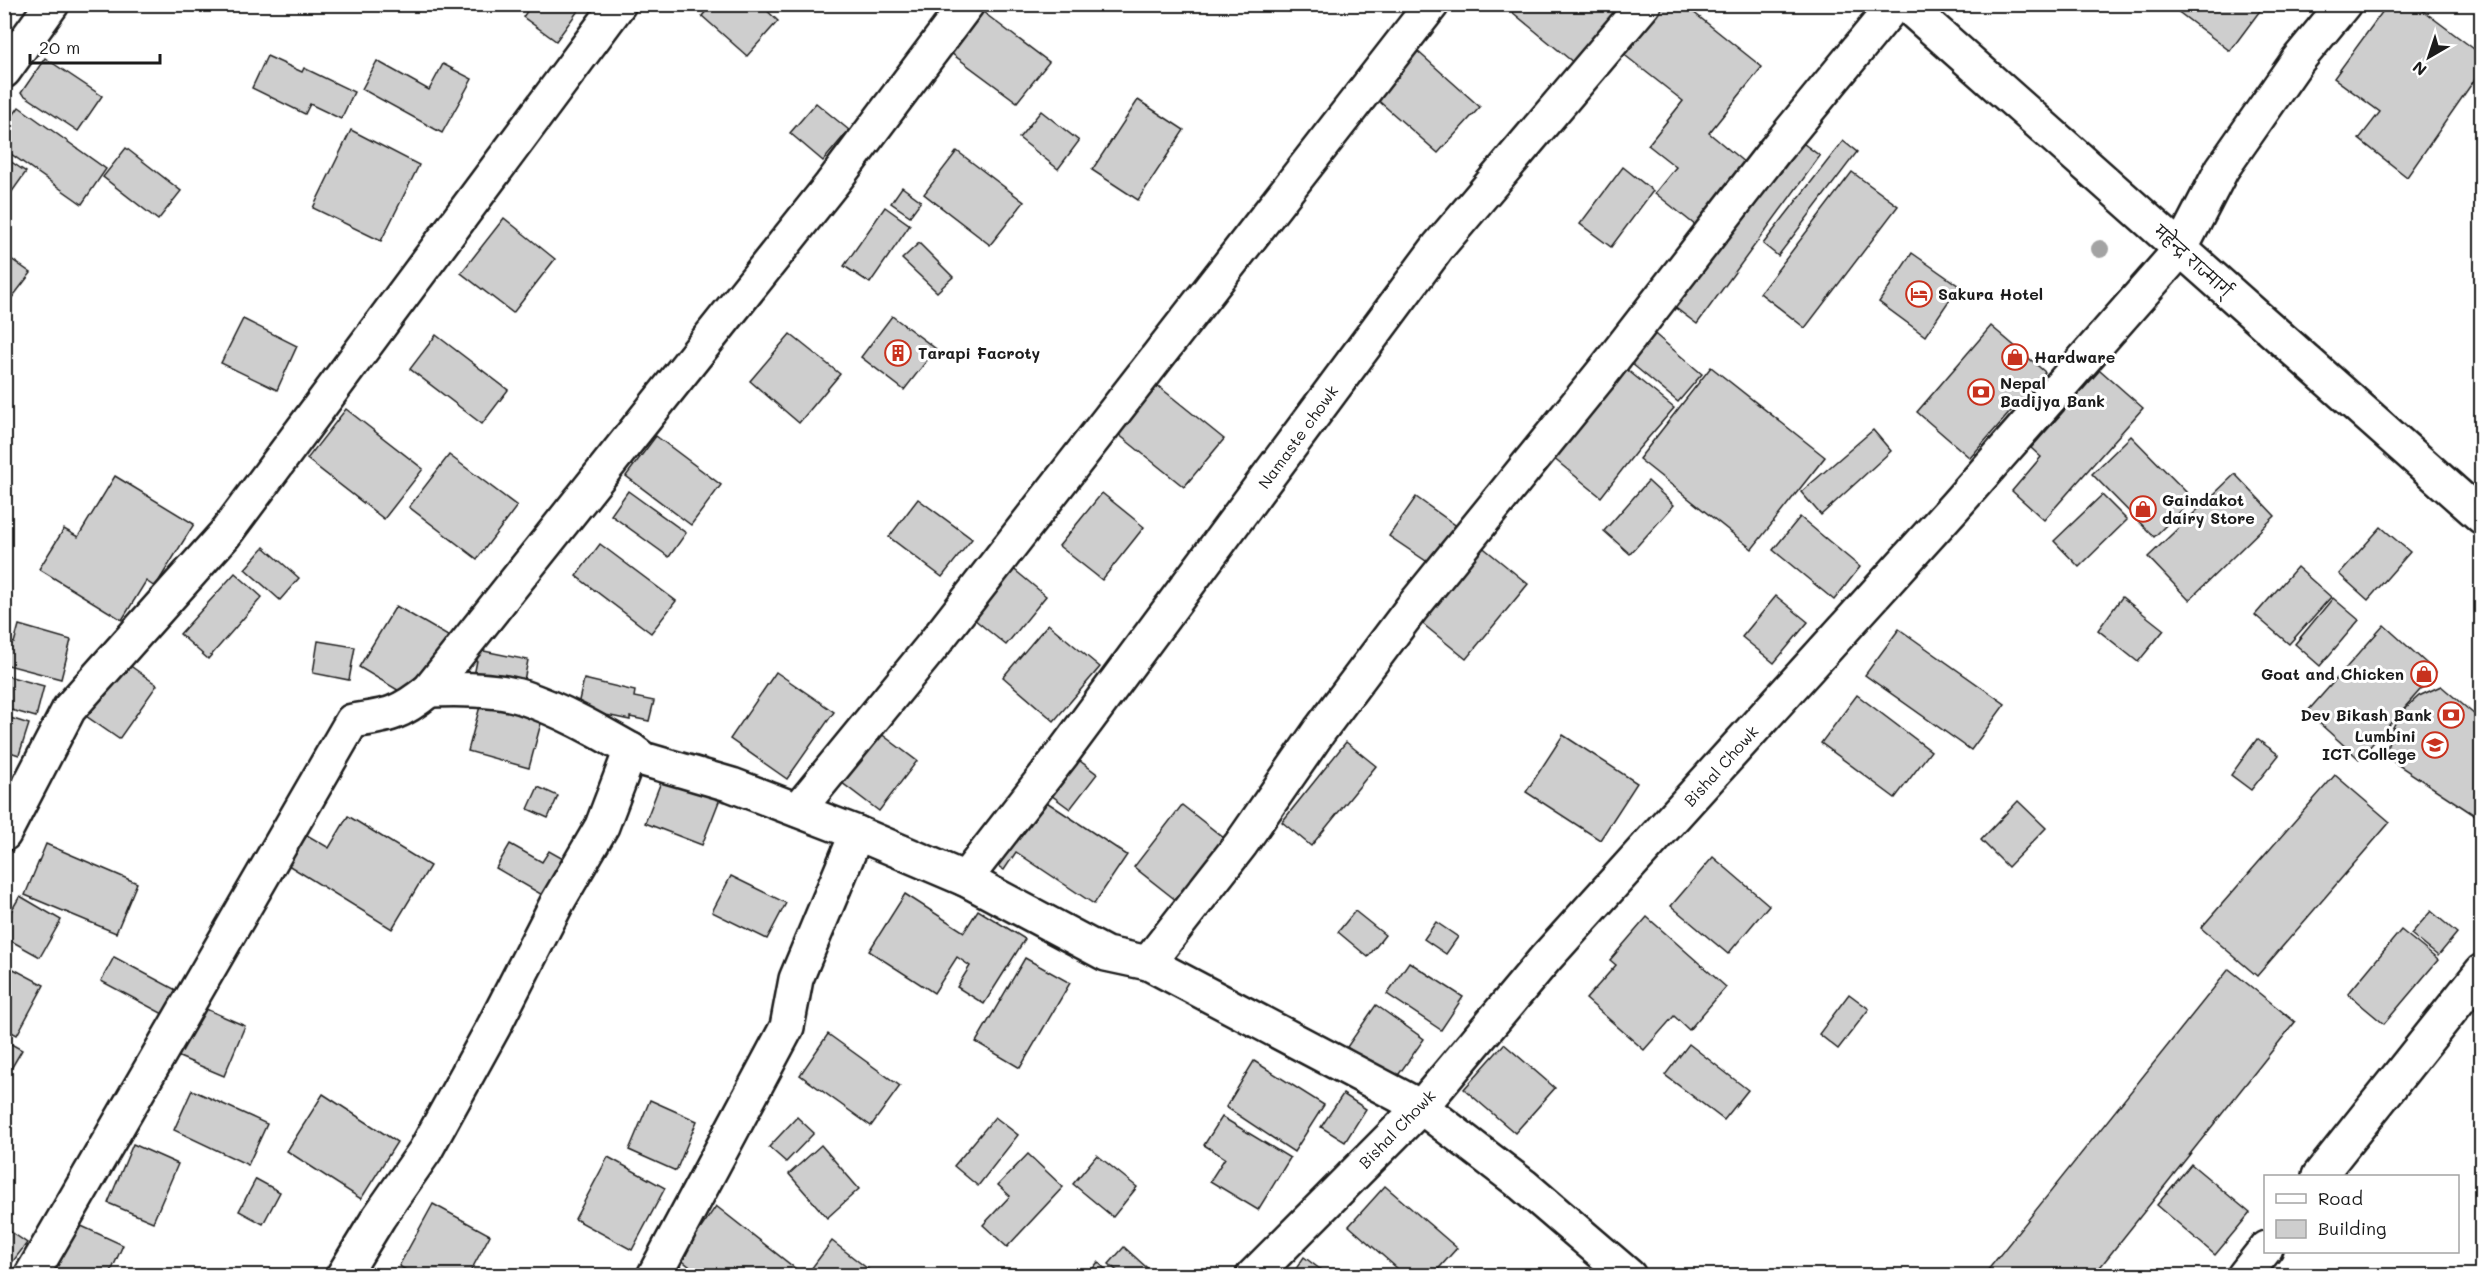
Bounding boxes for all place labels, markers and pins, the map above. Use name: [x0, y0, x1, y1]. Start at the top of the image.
hotel icon: Sakura Hotel: [1904, 279, 1934, 309]
place label: Sakura Hotel: [1938, 283, 2043, 304]
building icon: Tarapi Facroty: [883, 338, 913, 368]
place label: Tarapi Facroty: [918, 342, 1040, 363]
shop icon: Hardware: [2000, 342, 2030, 372]
place label: Hardware: [2034, 346, 2115, 367]
place label: Nepal Badijya Bank: [2000, 372, 2105, 411]
bank icon: Nepal Badijya Bank: [1966, 377, 1996, 407]
place label: Gaindakot dairy Store: [2162, 489, 2255, 528]
shop icon: Gaindakot dairy Store: [2128, 494, 2158, 524]
shop icon: Goat and Chicken: [2409, 659, 2439, 689]
place label: Goat and Chicken: [2261, 663, 2404, 684]
bank icon: Dev Bikash Bank: [2436, 700, 2466, 730]
place label: Dev Bikash Bank: [2300, 704, 2432, 725]
place label: Lumbini ICT College: [2322, 725, 2416, 764]
school or university icon: Lumbini ICT College: [2420, 730, 2450, 760]

